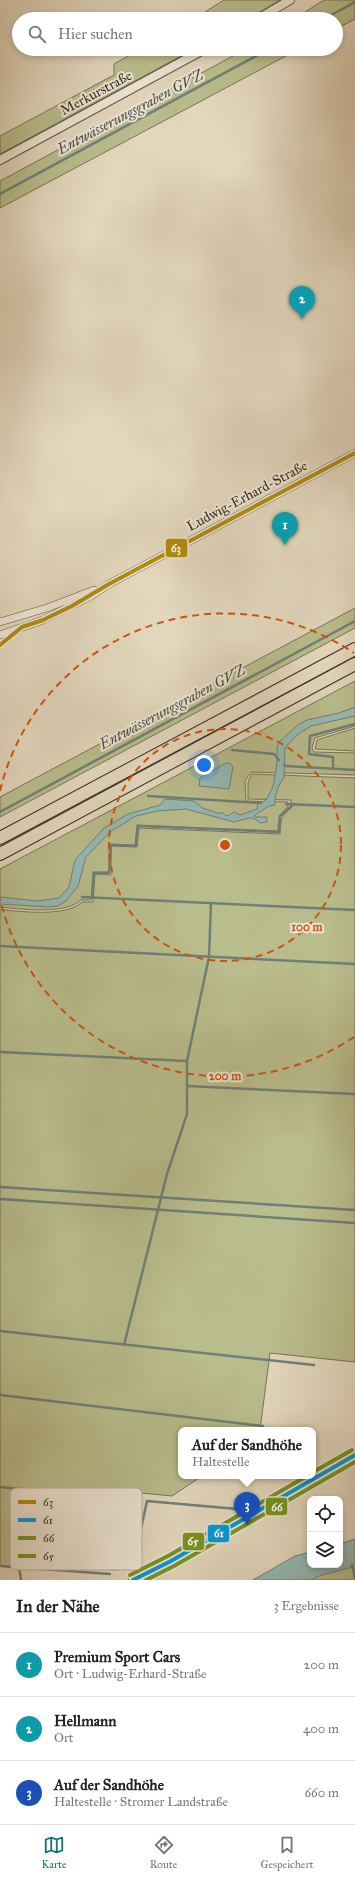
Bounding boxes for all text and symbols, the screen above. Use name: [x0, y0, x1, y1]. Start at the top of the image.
search box: [12, 12, 343, 56]
icon: search: [26, 23, 48, 45]
text: Hier suchen: [58, 25, 133, 43]
water label: Entwässerungsgraben GVZ: [53, 65, 207, 159]
street label: Merkurstraße: [57, 67, 135, 119]
pin: 2: [289, 286, 315, 319]
street label: Ludwig-Erhard-Straße: [184, 457, 310, 535]
pin: 1: [272, 512, 298, 545]
line badge: 63: [165, 538, 188, 558]
text: 63: [171, 542, 181, 556]
water label: Entwässerungsgraben GVZ: [95, 660, 249, 754]
your location: [194, 755, 214, 775]
centre of rings: [218, 838, 232, 852]
text: 100 m: [291, 920, 324, 934]
text: 200 m: [209, 1069, 242, 1083]
popup: [178, 1427, 316, 1479]
text: Auf der Sandhöhe: [192, 1436, 302, 1454]
text: Haltestelle: [192, 1454, 249, 1470]
legend: [10, 1488, 142, 1570]
pin: 3: [234, 1492, 260, 1525]
text: 63: [43, 1496, 53, 1509]
map controls: [307, 1496, 343, 1568]
button: locate: [307, 1496, 343, 1532]
line badge: 66: [265, 1497, 288, 1516]
text: 66: [271, 1501, 284, 1514]
text: 61: [43, 1514, 53, 1527]
line badge: 61: [207, 1524, 230, 1543]
text: 61: [214, 1527, 225, 1540]
text: 66: [43, 1532, 55, 1545]
line badge: 65: [182, 1532, 205, 1551]
button: layers: [307, 1532, 343, 1568]
text: 65: [188, 1535, 199, 1548]
text: 65: [43, 1550, 54, 1563]
text: In der Nähe: [16, 1596, 100, 1617]
text: 3 Ergebnisse: [274, 1598, 339, 1614]
text: Premium Sport Cars: [54, 1648, 180, 1666]
text: 1: [26, 1657, 32, 1673]
text: 200 m: [304, 1657, 339, 1673]
text: Ort · Ludwig-Erhard-Straße: [54, 1666, 206, 1682]
text: Hellmann: [54, 1712, 116, 1730]
text: 2: [26, 1721, 32, 1737]
text: 400 m: [303, 1721, 339, 1737]
text: Ort: [54, 1730, 73, 1746]
text: Auf der Sandhöhe: [54, 1776, 164, 1794]
text: 3: [26, 1785, 32, 1801]
text: 660 m: [304, 1785, 339, 1801]
text: Haltestelle · Stromer Landstraße: [54, 1794, 228, 1810]
tab: Karte: [42, 1834, 67, 1871]
tab: Route: [150, 1834, 177, 1871]
tab: Gespeichert: [260, 1834, 313, 1871]

